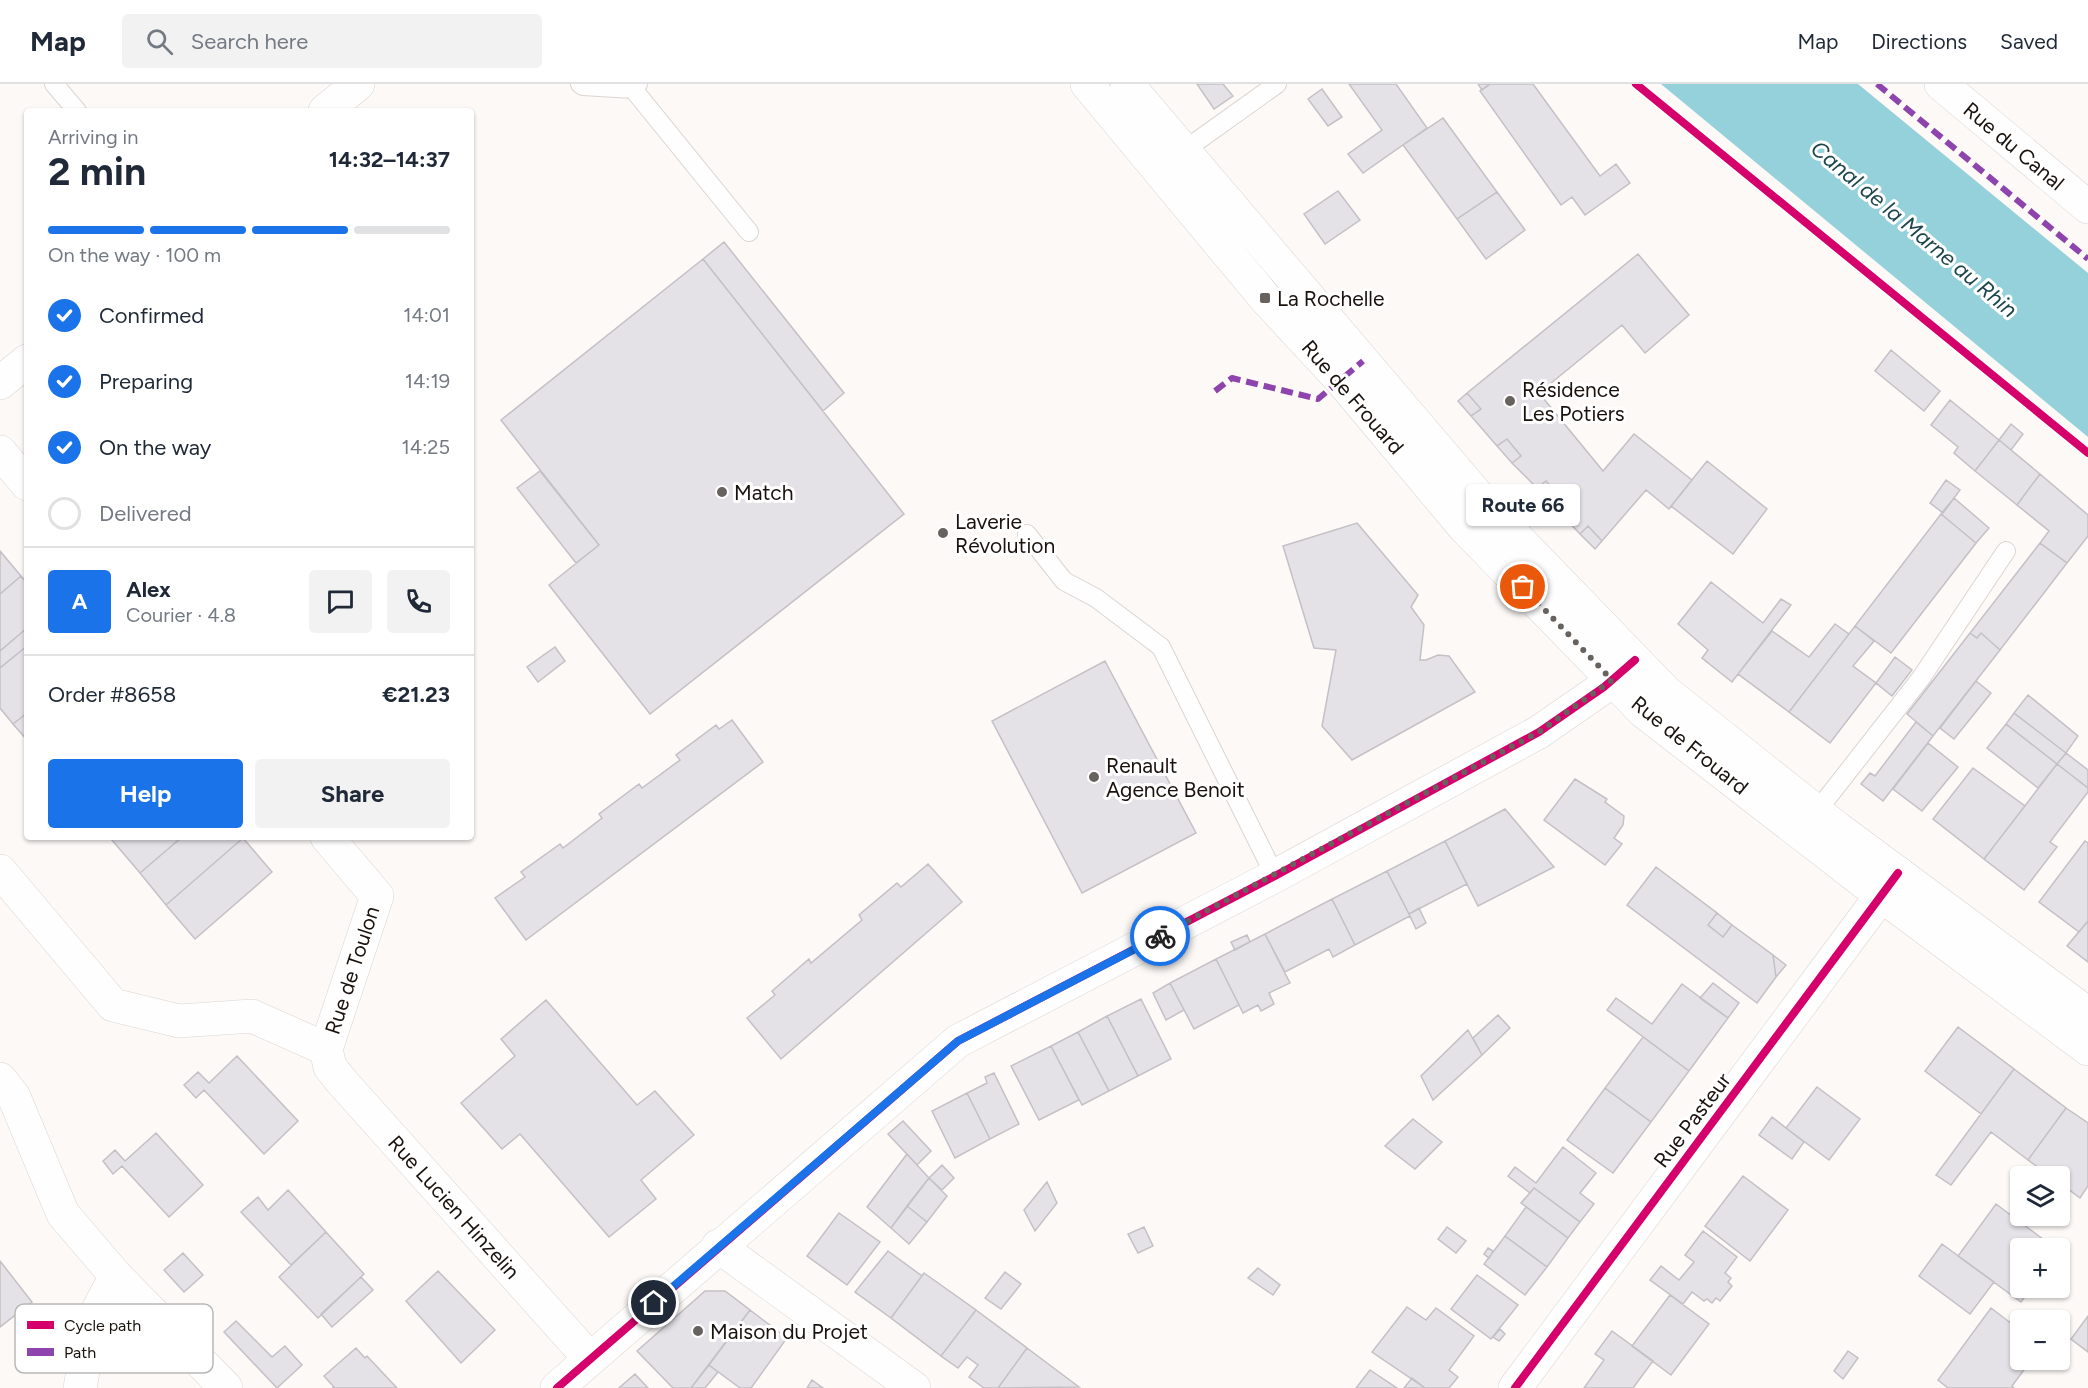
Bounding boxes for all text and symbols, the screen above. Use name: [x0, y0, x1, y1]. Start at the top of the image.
search box: [122, 14, 542, 68]
text: Map: [30, 24, 86, 58]
icon: search: [143, 25, 176, 58]
text: Search here: [191, 28, 308, 55]
text: Map: [1797, 29, 1838, 54]
text: Directions: [1871, 29, 1967, 54]
text: Saved: [2000, 29, 2058, 54]
street label: Rue du Canal: [1959, 97, 2069, 195]
text: Arriving in: [48, 125, 138, 149]
water label: Canal de la Marne au Rhin: [1805, 135, 2023, 323]
text: 14:32–14:37: [329, 146, 450, 173]
text: 2 min: [48, 148, 146, 195]
text: On the way · 100 m: [48, 243, 221, 267]
place label: La Rochelle: [1277, 286, 1384, 311]
marker: La Rochelle: [1258, 291, 1272, 305]
icon: check: [48, 299, 81, 332]
text: Confirmed: [99, 302, 204, 329]
text: 14:01: [403, 303, 450, 327]
street label: Rue de Frouard: [1297, 335, 1409, 459]
icon: check: [48, 365, 81, 398]
text: Preparing: [99, 368, 193, 395]
text: 14:19: [405, 369, 450, 393]
place label: Résidence Les Potiers: [1522, 377, 1625, 426]
marker: Résidence Les Potiers: [1503, 394, 1517, 408]
icon: check: [48, 431, 81, 464]
text: On the way: [99, 434, 211, 461]
text: 14:25: [402, 435, 450, 459]
place label: Match: [734, 480, 793, 505]
marker: Match: [715, 485, 729, 499]
callout: Route 66: [1466, 485, 1580, 527]
text: Route 66: [1482, 493, 1564, 517]
text: Delivered: [99, 500, 192, 527]
place label: Laverie Révolution: [955, 509, 1055, 558]
marker: Laverie Révolution: [936, 526, 950, 540]
pin: [1497, 561, 1548, 612]
button: chat: [309, 570, 372, 633]
button: phone: [387, 570, 450, 633]
icon: bag: [1506, 570, 1539, 603]
text: Alex: [126, 576, 171, 603]
text: A: [72, 588, 87, 615]
text: Courier · 4.8: [126, 603, 236, 627]
text: Order #8658: [48, 681, 176, 708]
text: €21.23: [382, 681, 450, 708]
street label: Rue de Frouard: [1627, 690, 1753, 800]
place label: Renault Agence Benoit: [1106, 753, 1245, 802]
button: Help: [48, 759, 243, 828]
button: Share: [255, 759, 450, 828]
marker: Renault Agence Benoit: [1087, 770, 1101, 784]
street label: Rue de Toulon: [320, 903, 384, 1037]
courier: [1130, 906, 1190, 966]
icon: bike: [1144, 920, 1177, 953]
street label: Rue Pasteur: [1648, 1068, 1736, 1172]
street label: Rue Lucien Hinzelin: [383, 1130, 525, 1284]
map controls: [2010, 1166, 2070, 1370]
button: layers: [2010, 1166, 2070, 1226]
button: +: [2010, 1238, 2070, 1298]
pin: [628, 1277, 679, 1328]
icon: home: [637, 1286, 670, 1319]
legend: [15, 1304, 213, 1373]
button: −: [2010, 1310, 2070, 1370]
text: Cycle path: [64, 1316, 141, 1335]
place label: Maison du Projet: [710, 1319, 868, 1344]
marker: Maison du Projet: [691, 1324, 705, 1338]
text: Path: [64, 1343, 96, 1362]

